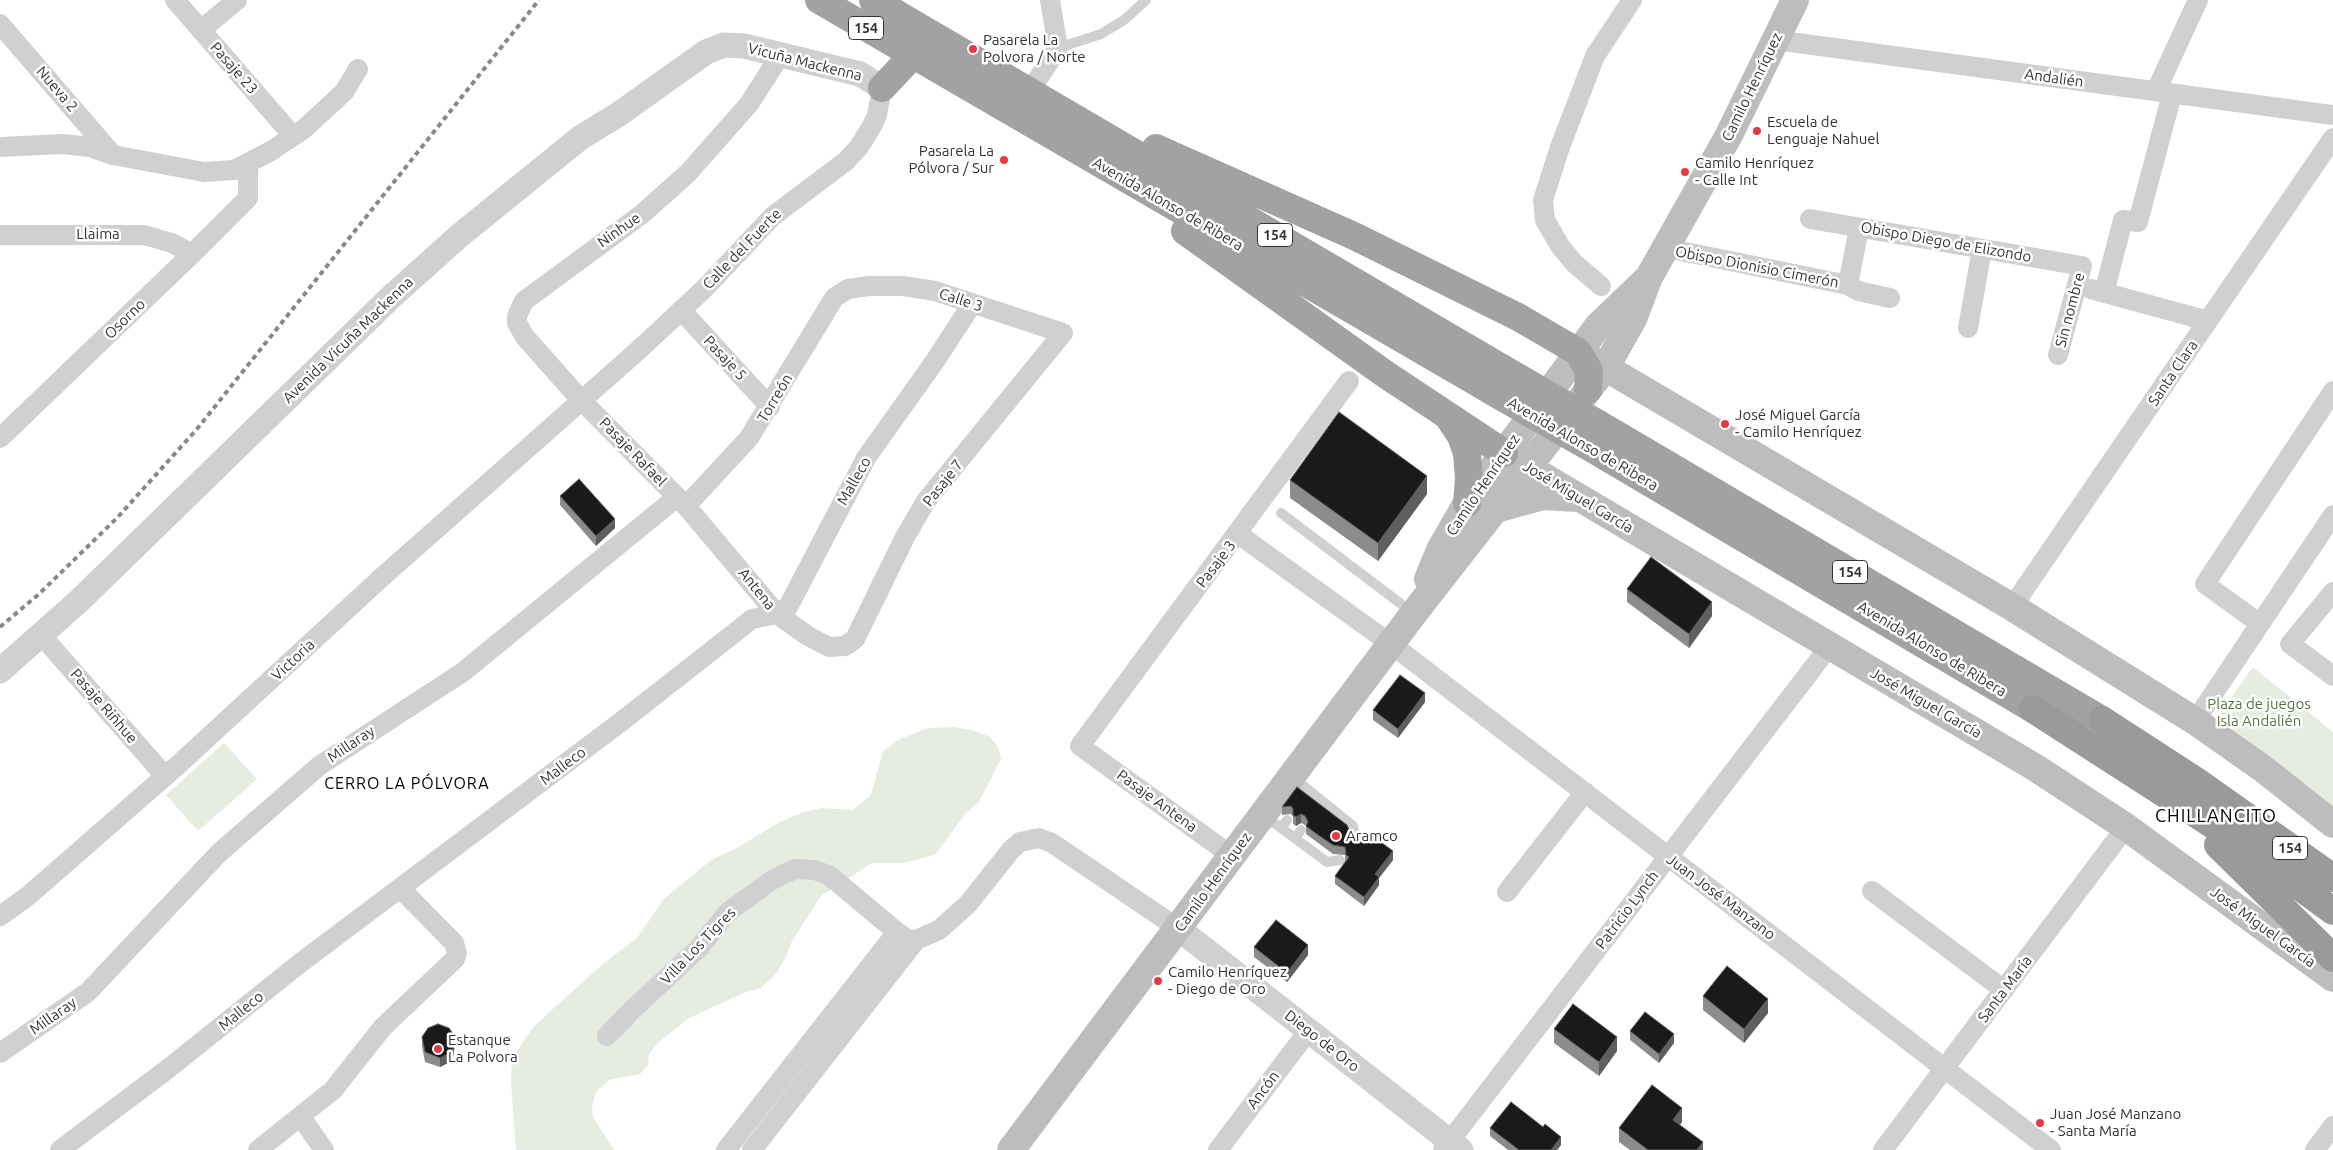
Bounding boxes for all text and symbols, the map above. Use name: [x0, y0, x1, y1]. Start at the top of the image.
road number: 154: [848, 16, 884, 40]
street label: Camilo Henríquez: [1718, 30, 1786, 144]
place label: Pasarela La Polvora / Norte: [983, 31, 1086, 66]
street label: Pasaje 23: [207, 38, 261, 98]
street label: Vicuña Mackenna: [746, 39, 864, 85]
marker: Pasarela La Polvora / Norte: [967, 43, 979, 55]
street label: Nueva 2: [32, 63, 82, 115]
street label: Andalién: [2023, 65, 2085, 91]
place label: Escuela de Lenguaje Nahuel: [1767, 113, 1879, 148]
marker: Escuela de Lenguaje Nahuel: [1751, 125, 1763, 137]
place label: Pasarela La Pólvora / Sur: [909, 142, 994, 177]
street label: Avenida Alonso de Ribera: [1089, 153, 1247, 255]
marker: Pasarela La Pólvora / Sur: [998, 154, 1010, 166]
place label: Camilo Henríquez - Calle Int: [1695, 154, 1814, 189]
marker: Camilo Henríquez - Calle Int: [1679, 166, 1691, 178]
street label: Calle del Fuerte: [699, 205, 785, 293]
street label: Ninhue: [594, 209, 644, 251]
street label: Obispo Diego de Elizondo: [1859, 218, 2033, 266]
road number: 154: [1258, 224, 1292, 246]
street label: Llaima: [76, 225, 120, 243]
street label: Obispo Dionisio Cimerón: [1674, 242, 1840, 292]
street label: Sin nombre: [2051, 271, 2089, 349]
street label: Avenida Vicuña Mackenna: [279, 273, 417, 407]
street label: Calle 3: [937, 284, 985, 316]
street label: Osorno: [101, 295, 149, 343]
street label: Pasaje 5: [700, 332, 750, 384]
street label: Santa Clara: [2144, 337, 2202, 409]
street label: Torreón: [754, 370, 796, 426]
street label: Avenida Alonso de Ribera: [1504, 393, 1662, 495]
place label: José Miguel García - Camilo Henríquez: [1735, 406, 1862, 441]
street label: Pasaje Rafael: [596, 414, 670, 490]
marker: José Miguel García - Camilo Henríquez: [1719, 418, 1731, 430]
street label: Camilo Henríquez: [1442, 431, 1524, 539]
street label: Malleco: [833, 454, 875, 508]
street label: Pasaje 7: [919, 456, 967, 510]
street label: José Miguel García: [1520, 457, 1636, 537]
street label: Pasaje 3: [1192, 537, 1240, 591]
road number: 154: [1832, 560, 1868, 584]
street label: Antena: [735, 564, 779, 614]
street label: Avenida Alonso de Ribera: [1854, 597, 2010, 701]
street label: Victoria: [268, 636, 318, 684]
street label: José Miguel García: [1867, 664, 1985, 742]
street label: Pasaje Riñhue: [67, 665, 141, 747]
park label: Plaza de juegos Isla Andalién: [2207, 695, 2311, 730]
street label: Millaray: [324, 722, 378, 766]
street label: Malleco: [537, 743, 589, 789]
street label: Pasaje Antena: [1113, 766, 1201, 836]
district label: CERRO LA PÓLVORA: [322, 774, 492, 794]
district label: CHILLANCITO: [2154, 805, 2278, 827]
place label: Aramco: [1346, 827, 1398, 845]
street label: Camilo Henríquez: [1171, 829, 1255, 935]
marker: Aramco: [1330, 830, 1342, 842]
road number: 154: [2272, 836, 2308, 860]
street label: Juan José Manzano: [1663, 850, 1779, 944]
street label: Patricio Lynch: [1592, 867, 1662, 953]
street label: José Miguel García: [2207, 883, 2319, 971]
street label: Villa Los Tigres: [657, 904, 739, 988]
street label: Santa María: [1974, 952, 2036, 1026]
place label: Camilo Henríquez - Diego de Oro: [1168, 963, 1287, 998]
marker: Camilo Henríquez - Diego de Oro: [1152, 975, 1164, 987]
street label: Malleco: [215, 987, 267, 1035]
street label: Millaray: [26, 993, 80, 1039]
street label: Diego de Oro: [1281, 1006, 1363, 1076]
place label: Estanque La Polvora: [448, 1031, 518, 1066]
marker: Estanque La Polvora: [432, 1043, 444, 1055]
street label: Ancón: [1243, 1068, 1283, 1112]
place label: Juan José Manzano - Santa María: [2050, 1105, 2181, 1140]
marker: Juan José Manzano - Santa María: [2034, 1117, 2046, 1129]

